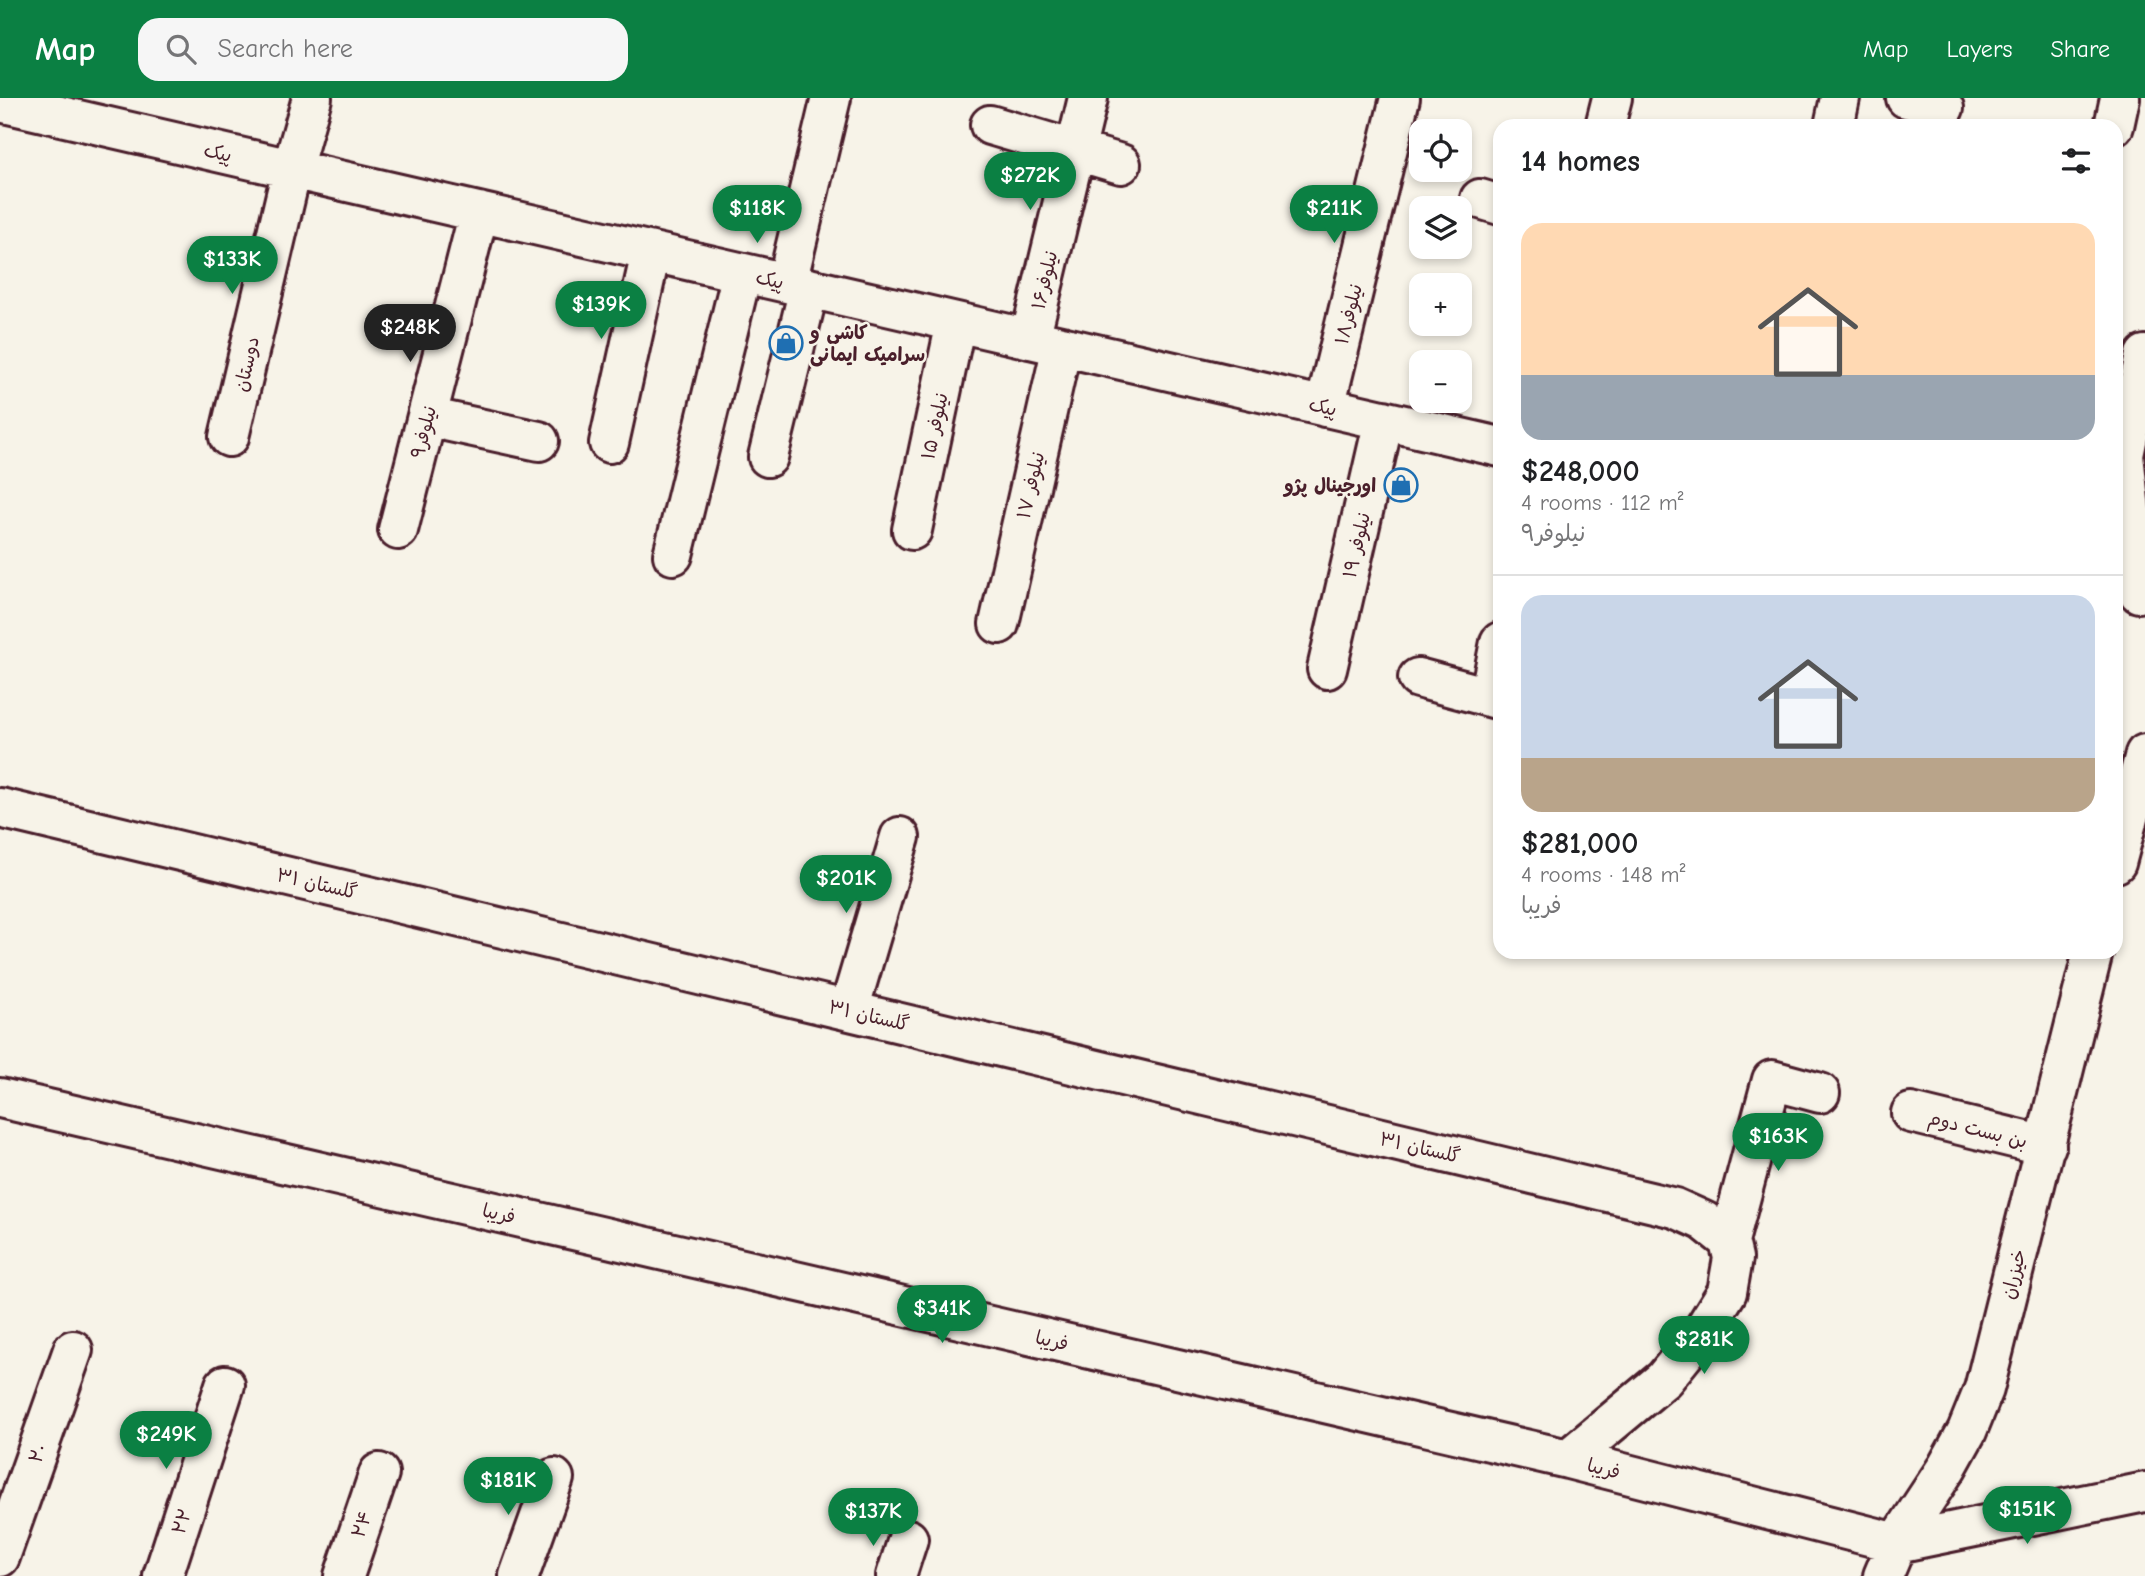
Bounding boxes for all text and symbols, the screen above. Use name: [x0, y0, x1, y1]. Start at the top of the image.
search box: [138, 18, 628, 81]
text: Map: [35, 30, 96, 68]
icon: search: [162, 30, 200, 68]
text: Search here: [218, 34, 353, 64]
text: Map: [1863, 35, 1909, 63]
text: Layers: [1947, 35, 2012, 63]
text: Share: [2050, 35, 2110, 63]
map controls: [1409, 119, 1472, 413]
button: locate: [1409, 119, 1472, 182]
street label: پیک: [201, 139, 234, 168]
icon: filters: [2057, 142, 2095, 180]
text: 14 homes: [1521, 144, 1640, 179]
pin: $272K: [981, 152, 1079, 212]
text: $272K: [1000, 161, 1060, 188]
pin: $118K: [708, 186, 806, 245]
pin: $211K: [1285, 186, 1383, 245]
text: $118K: [729, 194, 785, 221]
text: $211K: [1306, 194, 1362, 221]
button: layers: [1409, 196, 1472, 259]
pin: $133K: [183, 236, 281, 296]
text: $133K: [203, 245, 261, 272]
street label: نیلوفر۱۶: [1028, 249, 1063, 312]
street label: پیک: [753, 266, 786, 295]
icon: home: [1745, 269, 1871, 395]
button: +: [1409, 273, 1472, 336]
pin: $139K: [552, 282, 650, 341]
street label: نیلوفر۱۸: [1331, 282, 1368, 347]
text: $139K: [571, 290, 631, 317]
pin: $248K: [361, 304, 459, 364]
text: $248K: [380, 313, 440, 340]
place label: کاشی و سرامیک ایمانی: [808, 322, 925, 367]
shop icon: کاشی و سرامیک ایمانی: [767, 324, 805, 362]
street label: دوستان: [230, 334, 264, 394]
button: −: [1409, 350, 1472, 413]
street label: نیلوفر ۱۵: [917, 391, 954, 462]
street label: پیک: [1306, 393, 1339, 422]
street label: نیلوفر۹: [407, 404, 442, 461]
street label: نیلوفر ۱۷: [1013, 450, 1050, 521]
text: $248,000: [1521, 454, 1640, 489]
shop icon: اورجینال پژو: [1382, 466, 1420, 504]
place label: اورجینال پژو: [1282, 475, 1376, 498]
text: 4 rooms · 112 m²: [1521, 489, 1684, 516]
street label: نیلوفر ۱۹: [1339, 510, 1376, 580]
text: نیلوفر۹: [1521, 520, 1585, 547]
icon: home: [1745, 641, 1871, 767]
text: $281,000: [1521, 826, 1638, 861]
pin: $201K: [797, 856, 895, 915]
text: 4 rooms · 148 m²: [1521, 861, 1685, 888]
street label: گلستان ۳۱: [274, 864, 359, 904]
text: $201K: [816, 864, 876, 891]
text: فریبا: [1521, 892, 1561, 919]
street label: گلستان ۳۱: [826, 996, 911, 1036]
street label: بن بست دوم: [1925, 1107, 2029, 1156]
pin: $163K: [1729, 1114, 1827, 1173]
text: $163K: [1748, 1122, 1808, 1149]
street label: گلستان ۳۱: [1377, 1128, 1462, 1168]
street label: فریبا: [480, 1199, 518, 1228]
street label: خیزران: [1997, 1247, 2031, 1301]
pin: $341K: [893, 1286, 991, 1345]
text: $341K: [913, 1294, 971, 1321]
pin: $281K: [1655, 1316, 1753, 1376]
text: $281K: [1674, 1325, 1734, 1352]
street label: فریبا: [1033, 1326, 1071, 1355]
pin: $249K: [117, 1412, 215, 1471]
text: $249K: [136, 1420, 196, 1447]
street label: ۲۰: [24, 1441, 51, 1466]
street label: فریبا: [1585, 1454, 1623, 1484]
pin: $181K: [459, 1458, 557, 1517]
text: $181K: [480, 1466, 536, 1493]
pin: $151K: [1978, 1486, 2076, 1546]
pin: $137K: [824, 1488, 922, 1548]
text: $151K: [1998, 1495, 2056, 1522]
text: $137K: [844, 1497, 902, 1524]
street label: ۲۲: [168, 1506, 196, 1537]
street label: ۲۴: [347, 1508, 377, 1541]

